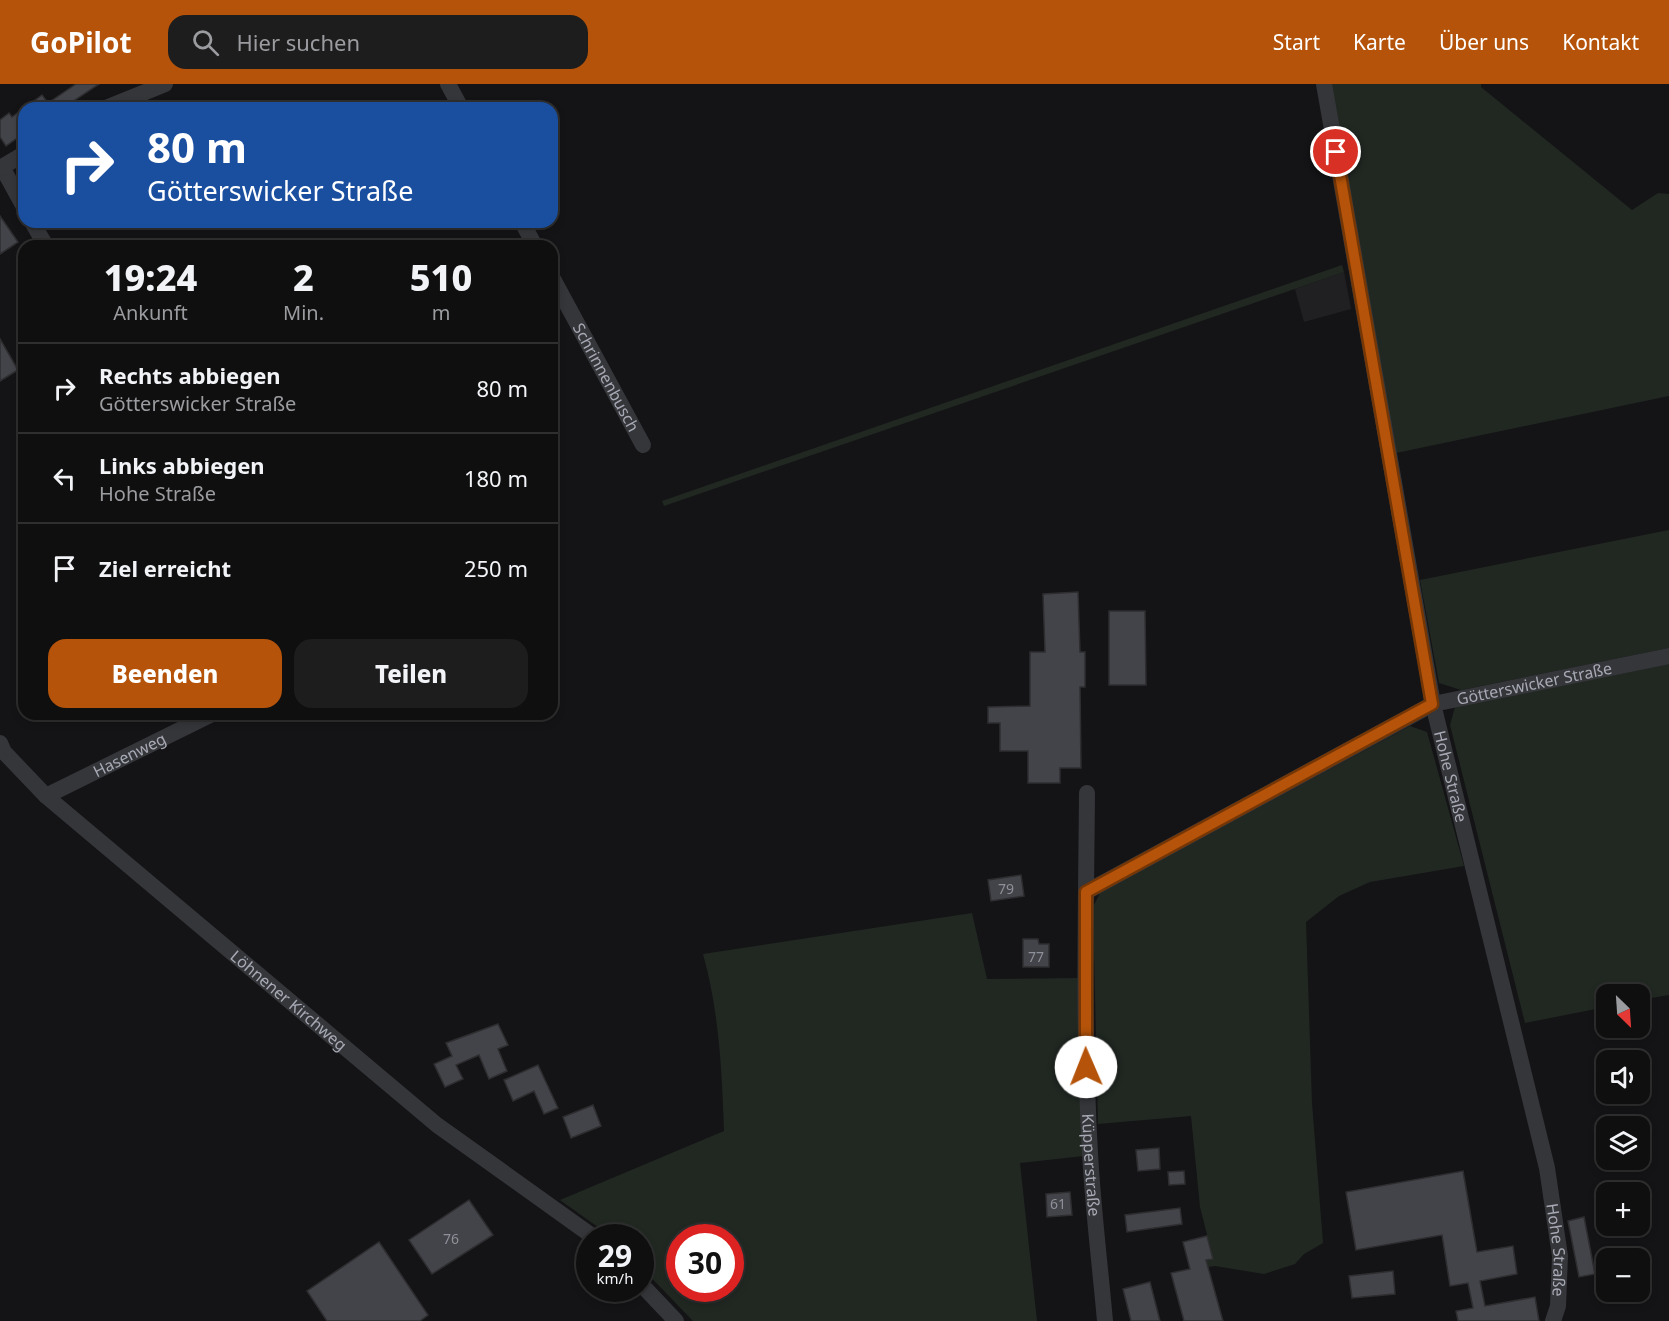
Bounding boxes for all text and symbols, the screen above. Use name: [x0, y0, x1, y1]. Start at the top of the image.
search box: [168, 15, 588, 69]
text: GoPilot: [30, 23, 132, 61]
icon: search: [189, 26, 222, 59]
text: Hier suchen: [237, 27, 360, 57]
text: Start: [1273, 28, 1320, 56]
text: Karte: [1353, 28, 1406, 56]
text: Über uns: [1439, 28, 1529, 56]
text: Kontakt: [1562, 28, 1639, 56]
text: 80 m: [147, 118, 247, 175]
icon: right: [48, 126, 126, 204]
pin: [1310, 126, 1361, 177]
icon: arrive: [1319, 135, 1352, 168]
text: Götterswicker Straße: [147, 172, 413, 209]
text: 19:24: [104, 253, 197, 302]
text: 2: [293, 253, 314, 302]
text: 510: [410, 253, 472, 302]
text: Ankunft: [113, 299, 188, 326]
text: Min.: [283, 299, 324, 326]
text: m: [432, 299, 450, 326]
street label: Schrinnenbusch: [568, 319, 645, 436]
text: Rechts abbiegen: [99, 360, 281, 390]
icon: right: [48, 372, 81, 405]
text: 80 m: [477, 373, 528, 403]
text: Götterswicker Straße: [99, 390, 296, 417]
text: Links abbiegen: [99, 450, 265, 480]
icon: left: [48, 462, 81, 495]
text: 180 m: [464, 463, 528, 493]
text: Hohe Straße: [99, 480, 216, 507]
icon: arrive: [48, 552, 81, 585]
text: Ziel erreicht: [99, 553, 231, 583]
text: 250 m: [464, 553, 528, 583]
button: Beenden: [48, 639, 282, 708]
button: Teilen: [294, 639, 528, 708]
street label: Götterswicker Straße: [1455, 657, 1614, 710]
street label: Hasenweg: [89, 727, 170, 782]
street label: Hohe Straße: [1429, 728, 1473, 824]
house number: 79: [998, 879, 1014, 898]
street label: Löhnener Kirchweg: [226, 945, 352, 1056]
house number: 77: [1028, 947, 1044, 966]
north arrow: [1596, 984, 1650, 1038]
map controls: [1596, 984, 1650, 1302]
position arrow: [1054, 1035, 1118, 1099]
button: sound: [1596, 1050, 1650, 1104]
street label: Küpperstraße: [1077, 1113, 1106, 1217]
button: layers: [1596, 1116, 1650, 1170]
button: +: [1596, 1182, 1650, 1236]
house number: 61: [1050, 1194, 1066, 1213]
street label: Hohe Straße: [1541, 1202, 1571, 1297]
speed limit sign: 30: [666, 1224, 744, 1302]
house number: 76: [443, 1229, 459, 1248]
text: 29: [598, 1235, 632, 1276]
button: −: [1596, 1248, 1650, 1302]
text: km/h: [597, 1268, 633, 1288]

